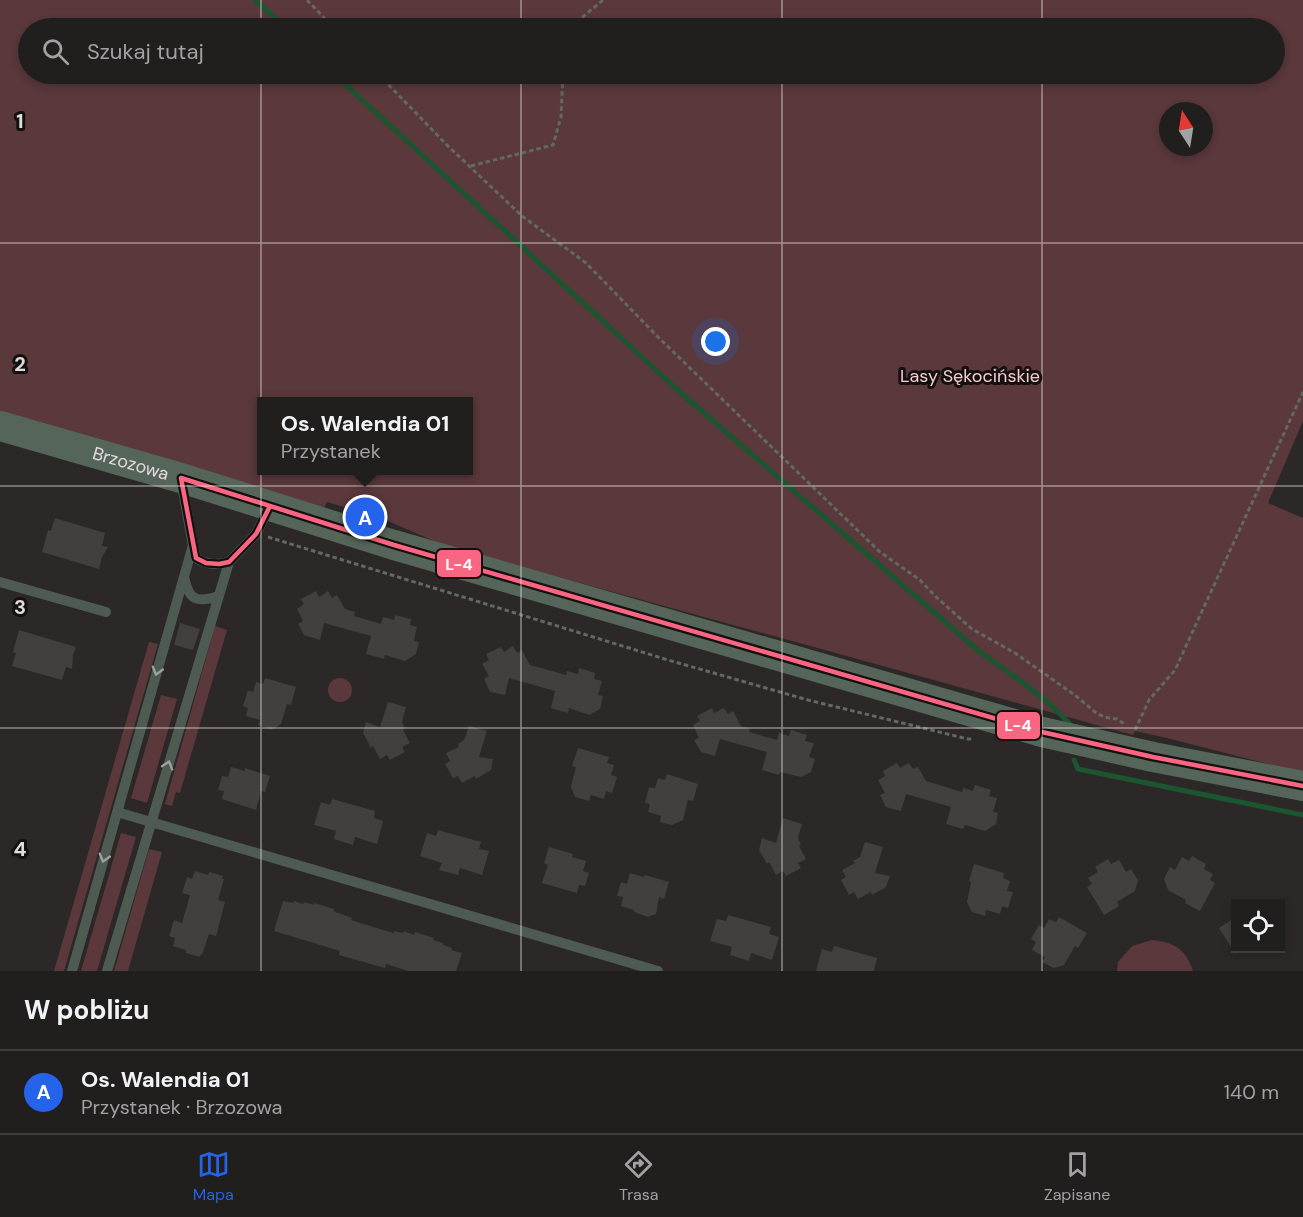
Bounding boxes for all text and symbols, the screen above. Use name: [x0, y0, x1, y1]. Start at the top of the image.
search box: [18, 18, 1285, 84]
icon: search: [39, 35, 72, 68]
text: Szukaj tutaj: [87, 37, 204, 66]
north arrow: [1159, 102, 1213, 156]
text: 1: [16, 108, 24, 134]
your location: [701, 327, 730, 356]
text: 2: [14, 351, 26, 377]
park label: Lasy Sękocińskie: [900, 364, 1040, 388]
popup: [257, 397, 473, 475]
text: Os. Walendia 01: [281, 409, 449, 438]
text: Przystanek: [281, 438, 381, 464]
street label: Brzozowa: [90, 441, 172, 486]
pin: A: [346, 494, 385, 540]
line badge: L-4: [436, 549, 482, 578]
text: L-4: [445, 554, 473, 575]
text: 3: [14, 594, 26, 620]
one-way arrow: [152, 665, 164, 676]
line badge: L-4: [996, 711, 1041, 740]
text: L-4: [1004, 715, 1032, 736]
one-way arrow: [161, 760, 173, 771]
text: 4: [14, 836, 27, 862]
one-way arrow: [99, 852, 111, 863]
map controls: [1231, 899, 1285, 953]
button: locate: [1231, 899, 1285, 953]
text: W pobliżu: [24, 993, 149, 1027]
text: Os. Walendia 01: [81, 1065, 249, 1094]
text: A: [36, 1079, 51, 1105]
text: 140 m: [1224, 1079, 1279, 1105]
text: Przystanek · Brzozowa: [81, 1094, 282, 1120]
tab: Mapa: [193, 1148, 234, 1205]
tab: Trasa: [619, 1148, 659, 1205]
tab: Zapisane: [1044, 1148, 1110, 1205]

